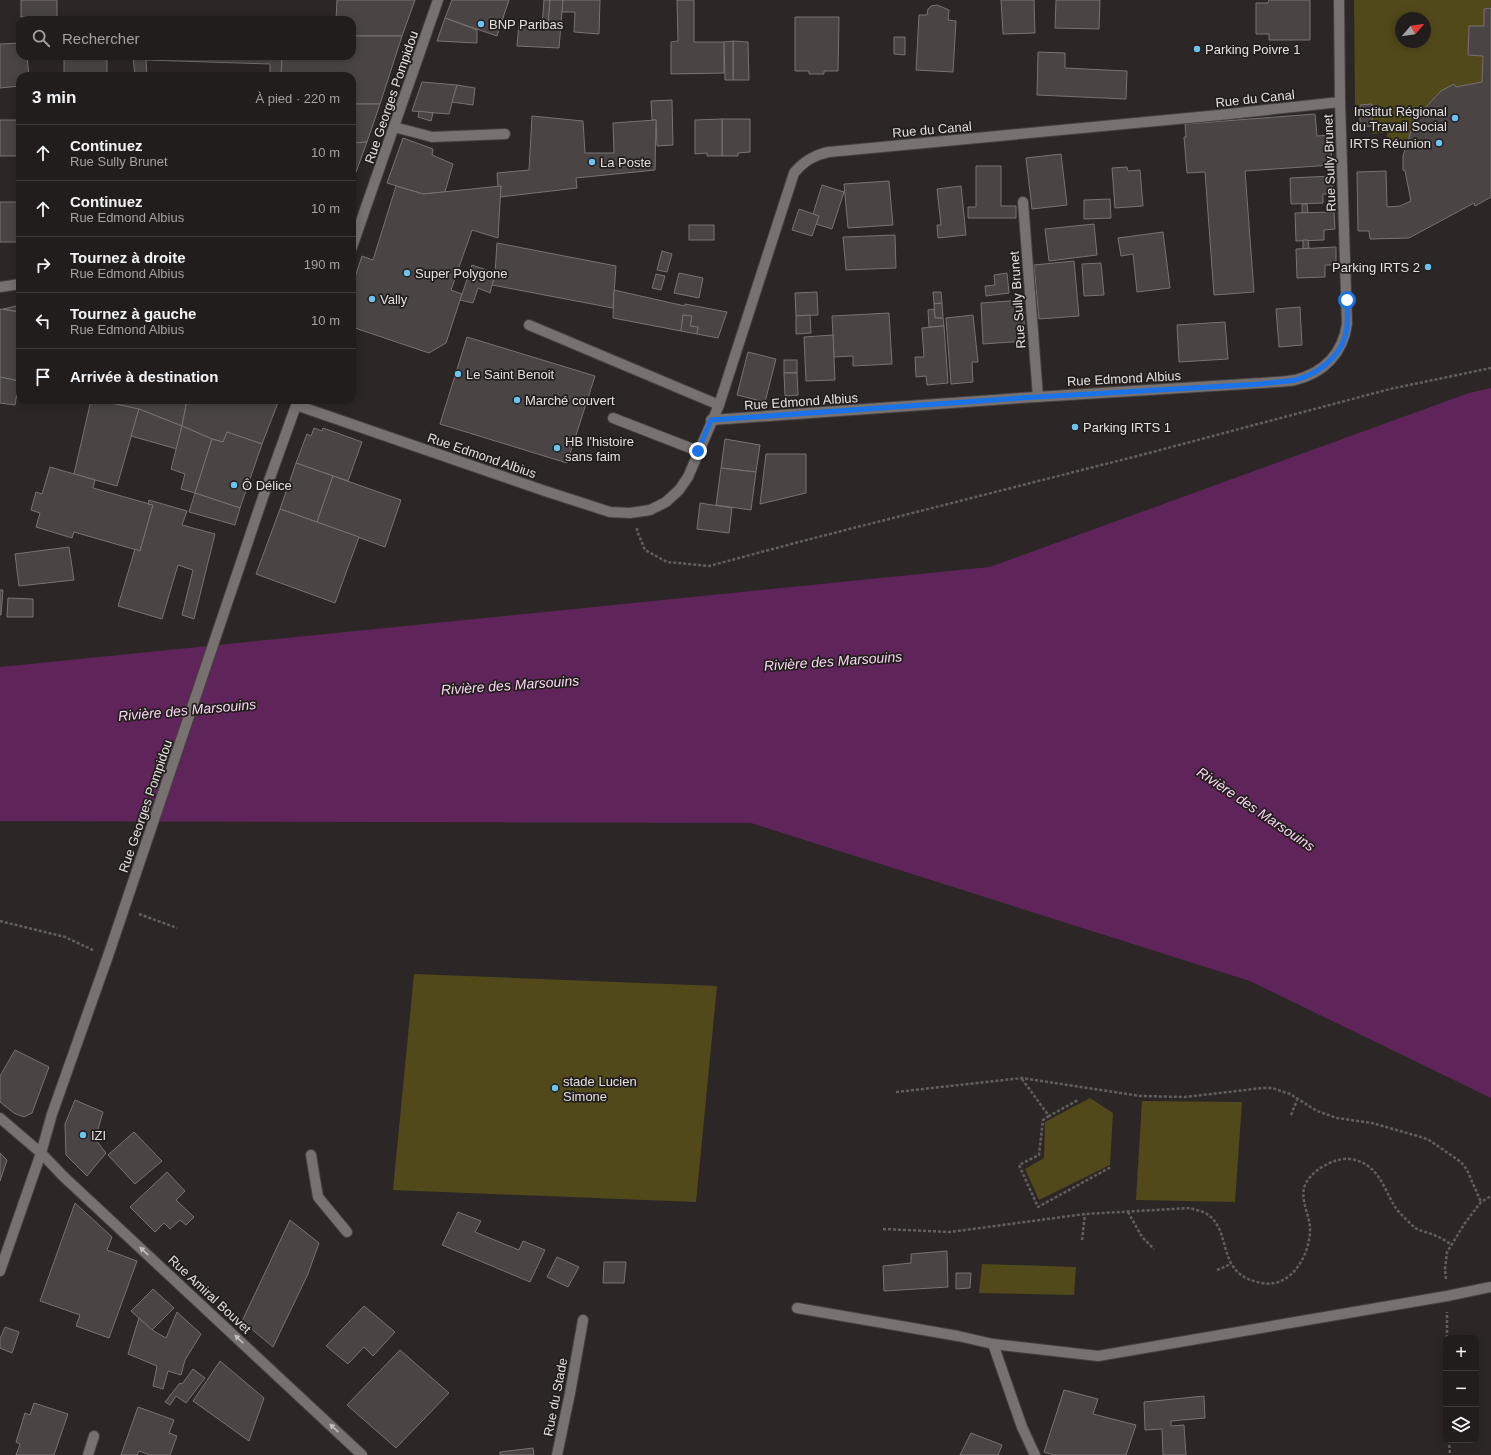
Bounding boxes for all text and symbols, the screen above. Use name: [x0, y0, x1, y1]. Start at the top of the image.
north arrow: [1395, 12, 1431, 48]
search box: [16, 16, 356, 60]
place label: BNP Paribas: [489, 17, 564, 32]
marker: BNP Paribas: [476, 19, 486, 29]
icon: search: [30, 27, 52, 49]
street label: Rue Georges Pompidou: [362, 29, 421, 166]
text: Rechercher: [62, 30, 140, 47]
place label: Parking Poivre 1: [1205, 42, 1300, 57]
marker: Parking Poivre 1: [1192, 44, 1202, 54]
street label: Rue du Canal: [1215, 87, 1295, 110]
text: 3 min: [32, 88, 76, 107]
text: À pied · 220 m: [255, 91, 340, 106]
place label: Institut Régional du Travail Social: [1352, 104, 1447, 134]
marker: Institut Régional du Travail Social: [1450, 113, 1460, 123]
street label: Rue Sully Brunet: [1320, 114, 1339, 212]
street label: Rue du Canal: [892, 119, 972, 140]
place label: IRTS Réunion: [1350, 136, 1431, 151]
text: Continuez: [70, 137, 143, 154]
marker: IRTS Réunion: [1434, 138, 1444, 148]
icon: ahead: [32, 142, 54, 164]
text: 10 m: [311, 145, 340, 160]
text: Rue Sully Brunet: [70, 154, 168, 169]
place label: La Poste: [600, 155, 651, 170]
marker: La Poste: [587, 157, 597, 167]
text: Continuez: [70, 193, 143, 210]
icon: ahead: [32, 198, 54, 220]
text: 10 m: [311, 201, 340, 216]
text: Rue Edmond Albius: [70, 210, 184, 225]
text: Tournez à droite: [70, 249, 186, 266]
street label: Rue Sully Brunet: [1007, 250, 1028, 349]
icon: right: [32, 254, 54, 276]
text: 190 m: [304, 257, 340, 272]
place label: Parking IRTS 2: [1332, 260, 1420, 275]
marker: Parking IRTS 2: [1423, 262, 1433, 272]
text: Rue Edmond Albius: [70, 266, 184, 281]
place label: Super Polygone: [415, 266, 508, 281]
marker: Super Polygone: [402, 268, 412, 278]
route start: [1338, 291, 1356, 309]
place label: Vally: [380, 292, 408, 307]
marker: Vally: [367, 294, 377, 304]
text: Tournez à gauche: [70, 305, 196, 322]
icon: left: [32, 310, 54, 332]
text: 10 m: [311, 313, 340, 328]
text: Rue Edmond Albius: [70, 322, 184, 337]
icon: arrive: [32, 366, 54, 388]
place label: Le Saint Benoit: [466, 367, 555, 382]
text: Arrivée à destination: [70, 368, 218, 385]
street label: Rue Edmond Albius: [1067, 368, 1182, 389]
marker: Le Saint Benoit: [453, 369, 463, 379]
street label: Rue Edmond Albius: [744, 390, 859, 413]
place label: Marché couvert: [525, 393, 615, 408]
marker: Marché couvert: [512, 395, 522, 405]
place label: Parking IRTS 1: [1083, 420, 1171, 435]
marker: Parking IRTS 1: [1070, 422, 1080, 432]
street label: Rue Edmond Albius: [425, 430, 539, 481]
place label: HB l'histoire sans faim: [565, 434, 634, 464]
route end: [689, 442, 707, 460]
marker: HB l'histoire sans faim: [552, 443, 562, 453]
place label: Ô Délice: [242, 478, 292, 493]
marker: Ô Délice: [229, 480, 239, 490]
water label: Rivière des Marsouins: [763, 648, 903, 674]
water label: Rivière des Marsouins: [440, 672, 580, 698]
water label: Rivière des Marsouins: [117, 696, 257, 724]
street label: Rue Georges Pompidou: [116, 738, 175, 875]
water label: Rivière des Marsouins: [1194, 764, 1318, 854]
place label: stade Lucien Simone: [563, 1074, 637, 1104]
marker: stade Lucien Simone: [550, 1083, 560, 1093]
place label: IZI: [91, 1128, 106, 1143]
marker: IZI: [78, 1130, 88, 1140]
one-way arrow: [139, 1246, 149, 1255]
street label: Rue Amiral Bouvet: [165, 1252, 254, 1337]
one-way arrow: [234, 1334, 244, 1344]
map controls: [1443, 1335, 1479, 1443]
button: +: [1443, 1335, 1479, 1371]
street label: Rue du Stade: [541, 1357, 570, 1438]
button: −: [1443, 1371, 1479, 1407]
button: layers: [1443, 1407, 1479, 1443]
one-way arrow: [329, 1424, 339, 1433]

